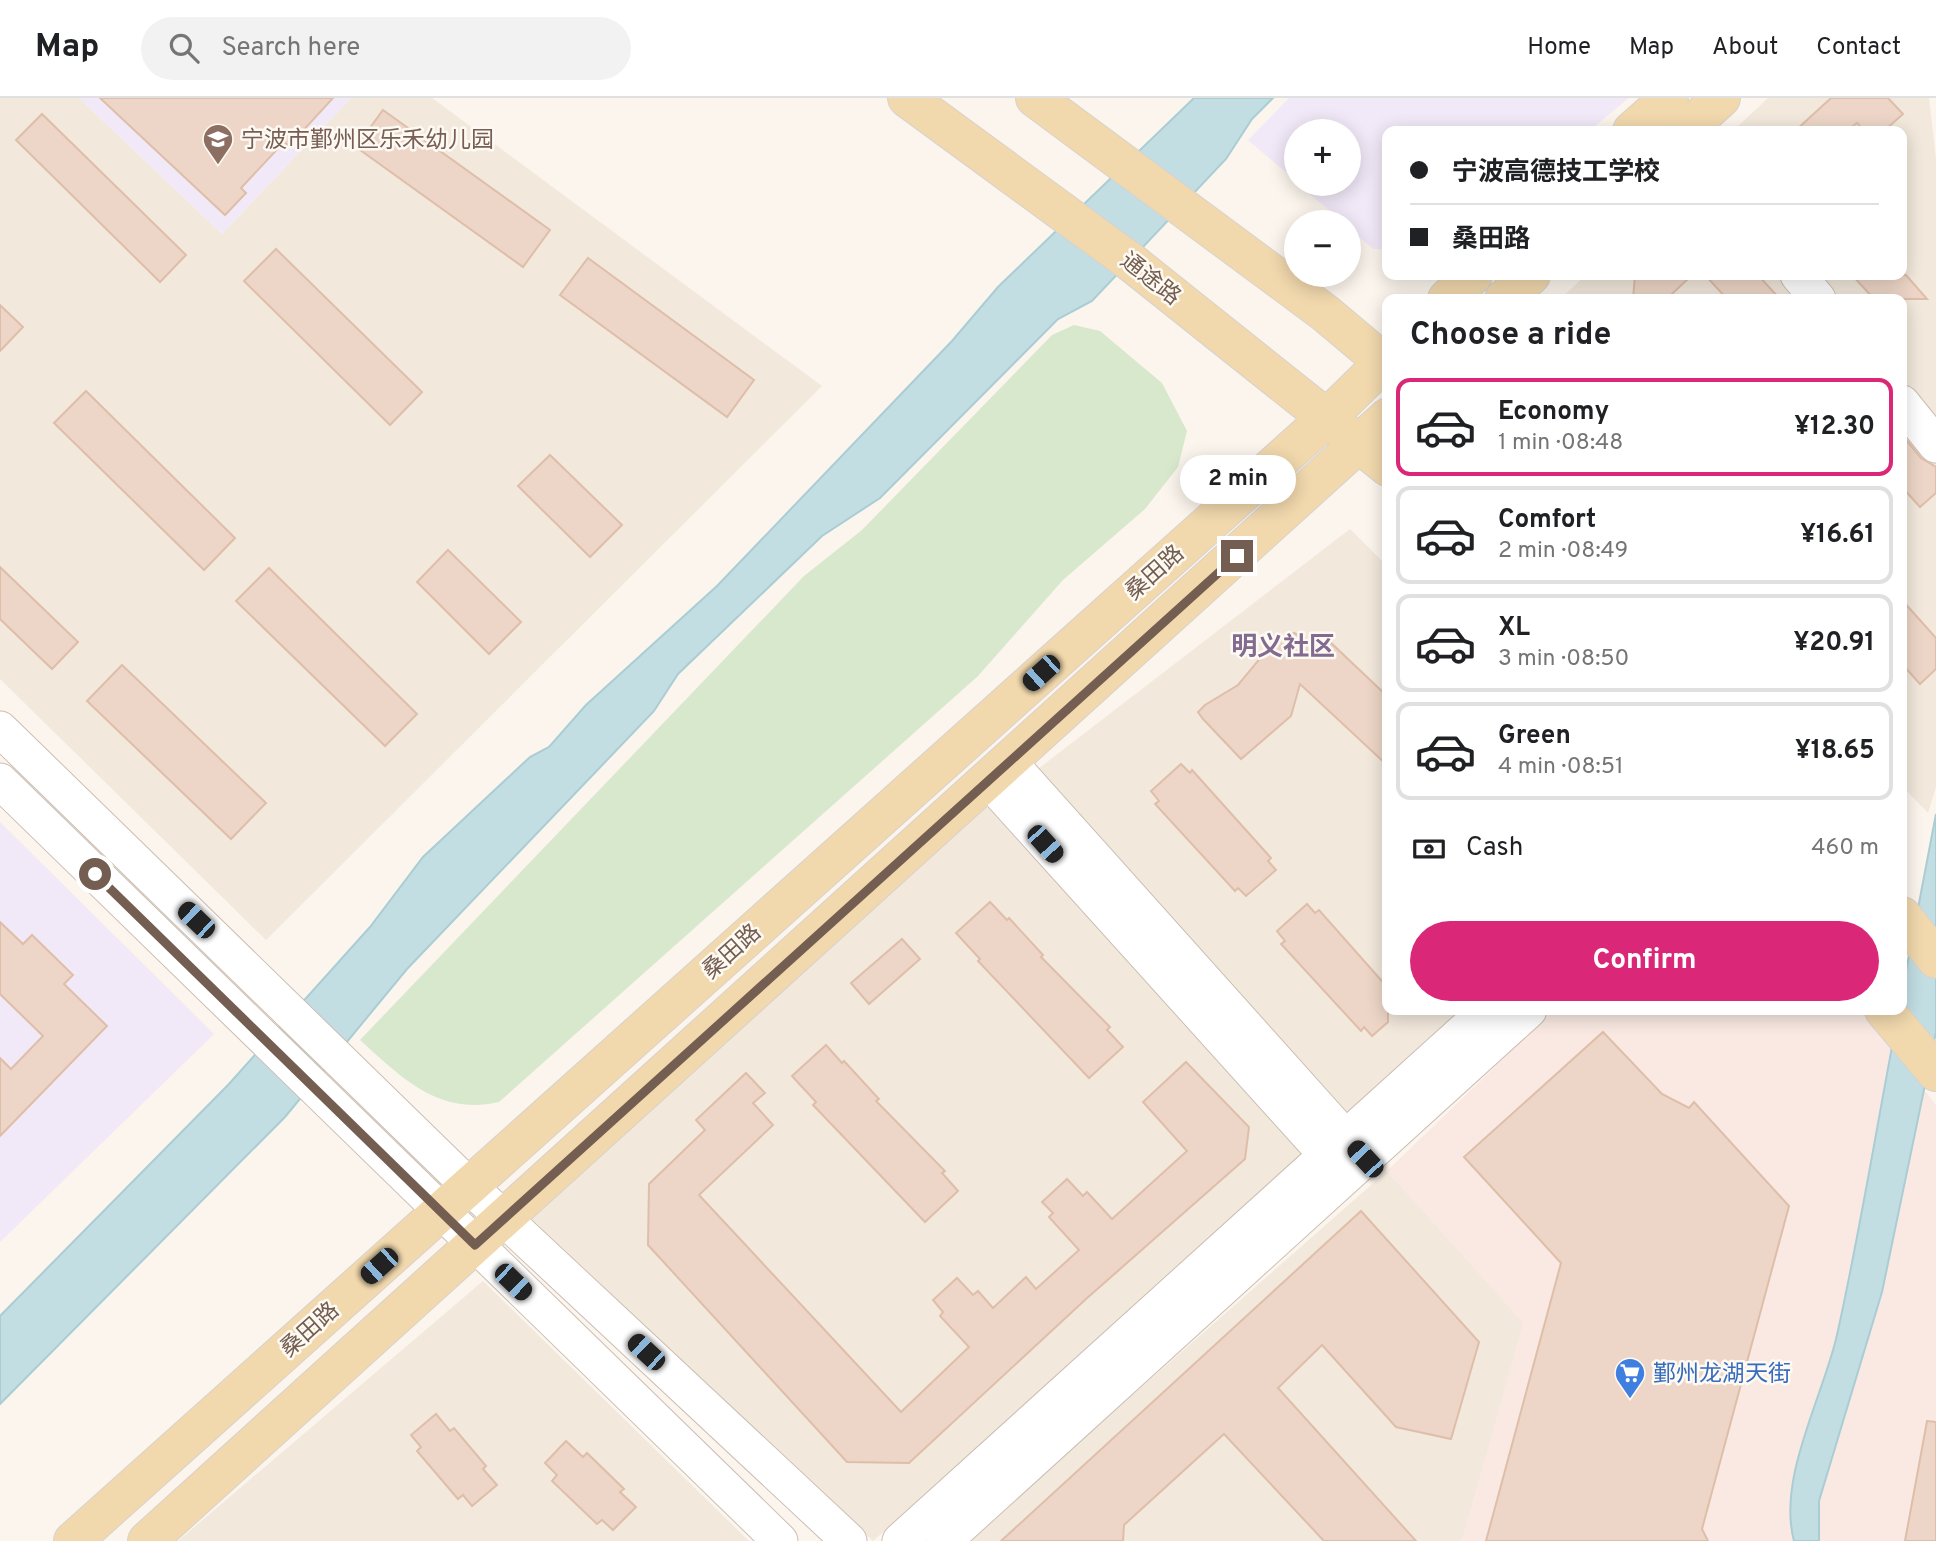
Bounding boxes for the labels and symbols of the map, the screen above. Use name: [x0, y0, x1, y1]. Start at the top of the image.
school or university icon: 宁波市鄞州区乐禾幼儿园: [201, 122, 235, 166]
place label: 宁波市鄞州区乐禾幼儿园: [241, 127, 494, 156]
street label: 通途路: [1113, 247, 1186, 313]
callout: 2 min: [1179, 454, 1295, 504]
street label: 桑田路: [1120, 540, 1191, 608]
route end: [1221, 540, 1253, 572]
district label: 明义社区: [1231, 632, 1335, 665]
car: [1019, 651, 1064, 695]
car: [1024, 821, 1067, 867]
route start: [79, 858, 111, 890]
car: [174, 898, 219, 942]
street label: 桑田路: [697, 919, 768, 987]
car: [1343, 1136, 1388, 1182]
car: [357, 1244, 402, 1288]
car: [491, 1260, 536, 1304]
street label: 桑田路: [275, 1297, 346, 1365]
car: [624, 1330, 669, 1374]
supermarket icon: 鄞州龙湖天街: [1613, 1356, 1647, 1400]
place label: 鄞州龙湖天街: [1653, 1361, 1791, 1390]

